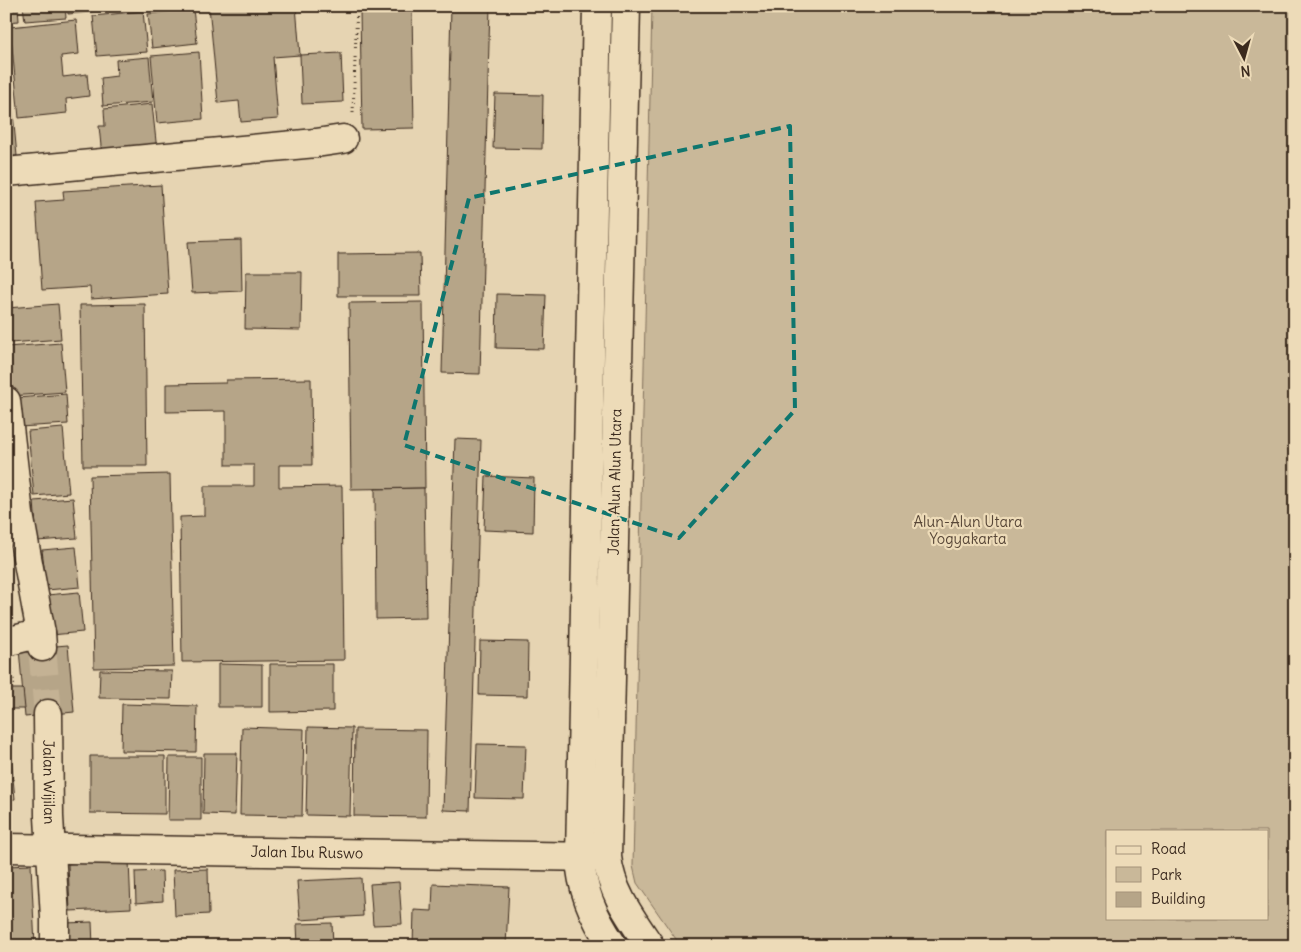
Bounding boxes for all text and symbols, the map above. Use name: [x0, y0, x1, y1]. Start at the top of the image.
north arrow: [1218, 32, 1268, 82]
text: N: [1240, 61, 1251, 80]
street label: Jalan Alun Alun Utara: [604, 408, 625, 556]
park label: Alun-Alun Utara Yogyakarta: [913, 512, 1023, 548]
street label: Jalan Wijilan: [39, 740, 59, 825]
legend: [1106, 830, 1268, 920]
text: Road: [1151, 839, 1186, 858]
street label: Jalan Ibu Ruswo: [250, 842, 364, 862]
text: Park: [1151, 865, 1182, 884]
text: Building: [1151, 889, 1206, 908]

